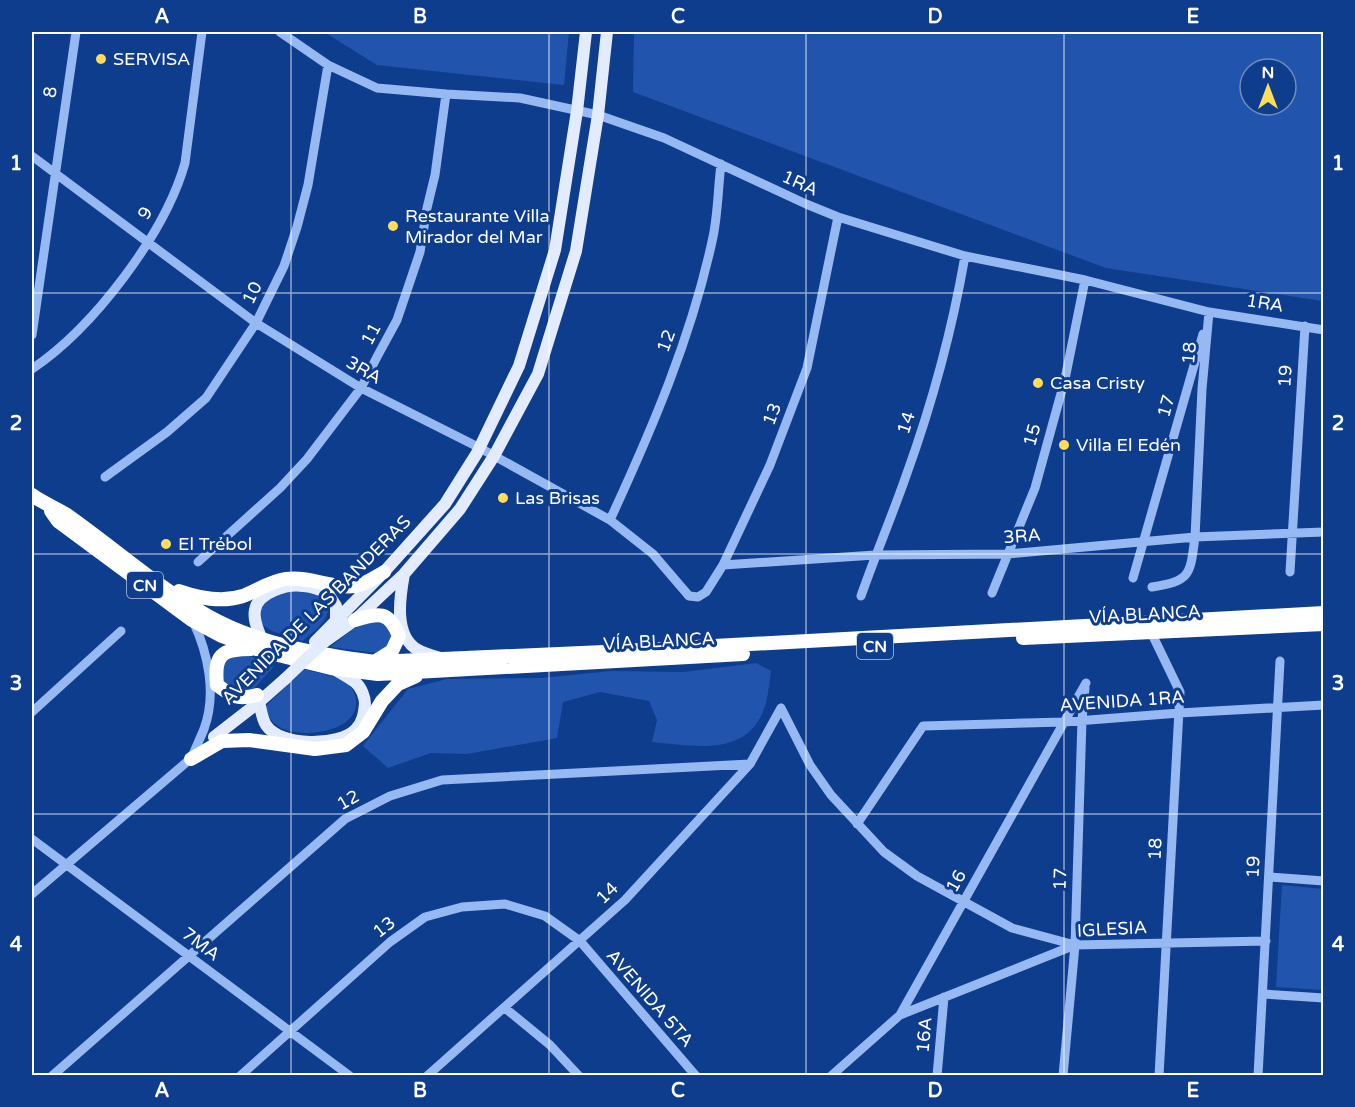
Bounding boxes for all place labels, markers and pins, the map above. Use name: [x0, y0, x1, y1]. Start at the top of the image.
place label: SERVISA: [113, 48, 191, 70]
marker: SERVISA: [94, 52, 108, 66]
place label: Restaurante Villa Mirador del Mar: [405, 205, 550, 248]
marker: Restaurante Villa Mirador del Mar: [386, 219, 400, 233]
place label: Casa Cristy: [1050, 372, 1145, 394]
marker: Casa Cristy: [1031, 376, 1045, 390]
place label: Villa El Edén: [1076, 434, 1181, 456]
marker: Villa El Edén: [1057, 438, 1071, 452]
place label: Las Brisas: [515, 487, 600, 509]
marker: Las Brisas: [496, 491, 510, 505]
place label: El Trébol: [178, 533, 252, 555]
marker: El Trébol: [159, 537, 173, 551]

